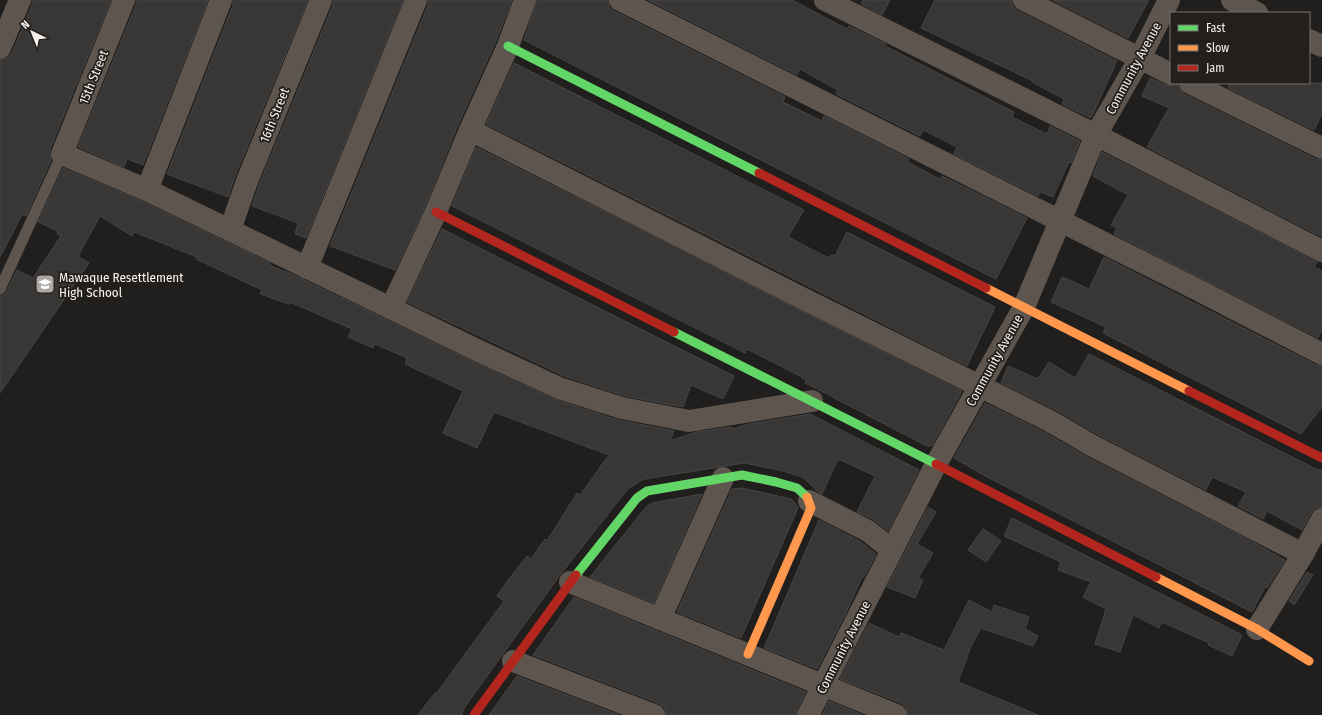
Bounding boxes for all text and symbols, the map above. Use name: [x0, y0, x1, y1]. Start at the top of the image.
north arrow: [12, 12, 52, 52]
legend: [1170, 12, 1310, 84]
text: N: [19, 18, 32, 32]
street label: Community Avenue: [1103, 20, 1164, 117]
text: Fast: [1206, 21, 1225, 35]
text: Slow: [1206, 41, 1229, 55]
street label: 15th Street: [76, 47, 111, 106]
text: Jam: [1206, 61, 1224, 75]
street label: 16th Street: [257, 85, 292, 145]
place label: Mawaque Resettlement High School: [59, 270, 184, 300]
school or university icon: Mawaque Resettlement High School: [34, 273, 56, 295]
street label: Community Avenue: [963, 312, 1026, 409]
street label: Community Avenue: [814, 598, 873, 696]

